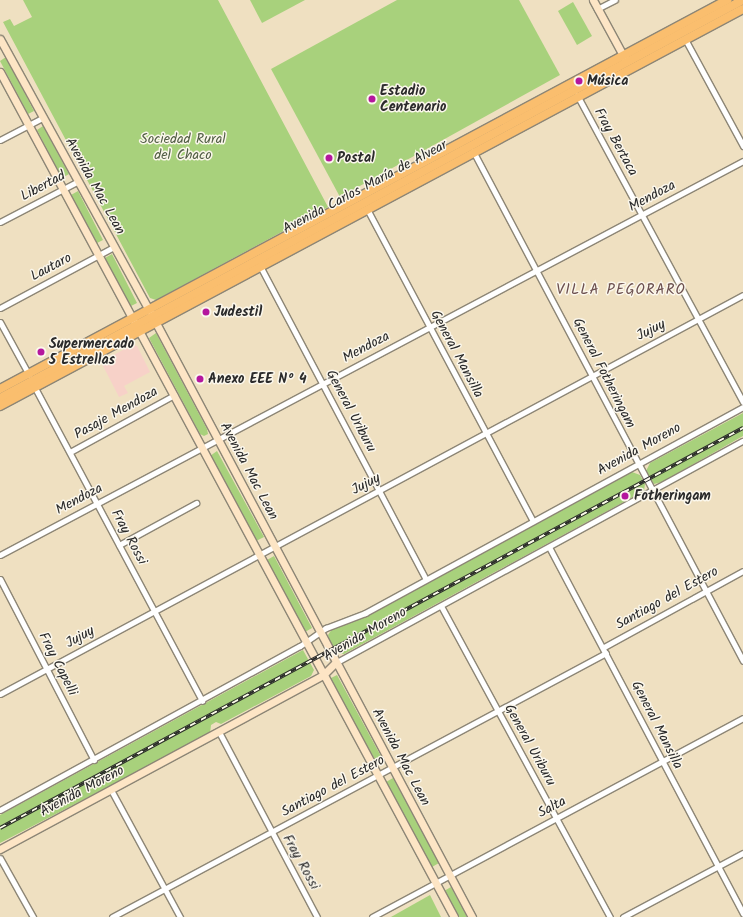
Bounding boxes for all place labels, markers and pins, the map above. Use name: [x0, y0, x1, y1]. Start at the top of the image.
place label: Música: [587, 73, 628, 89]
marker: Música: [574, 76, 584, 86]
place label: Estadio Centenario: [380, 83, 446, 116]
marker: Estadio Centenario: [367, 94, 377, 104]
place label: Postal: [337, 150, 375, 166]
marker: Postal: [324, 153, 334, 163]
place label: Judestil: [214, 304, 262, 320]
marker: Judestil: [201, 307, 211, 317]
place label: Supermercado 5 Estrellas: [49, 336, 134, 368]
marker: Supermercado 5 Estrellas: [36, 347, 46, 357]
place label: Anexo EEE Nº 4: [208, 371, 307, 387]
marker: Anexo EEE Nº 4: [195, 374, 205, 384]
place label: Fotheringam: [634, 488, 711, 504]
marker: Fotheringam: [619, 490, 631, 502]

